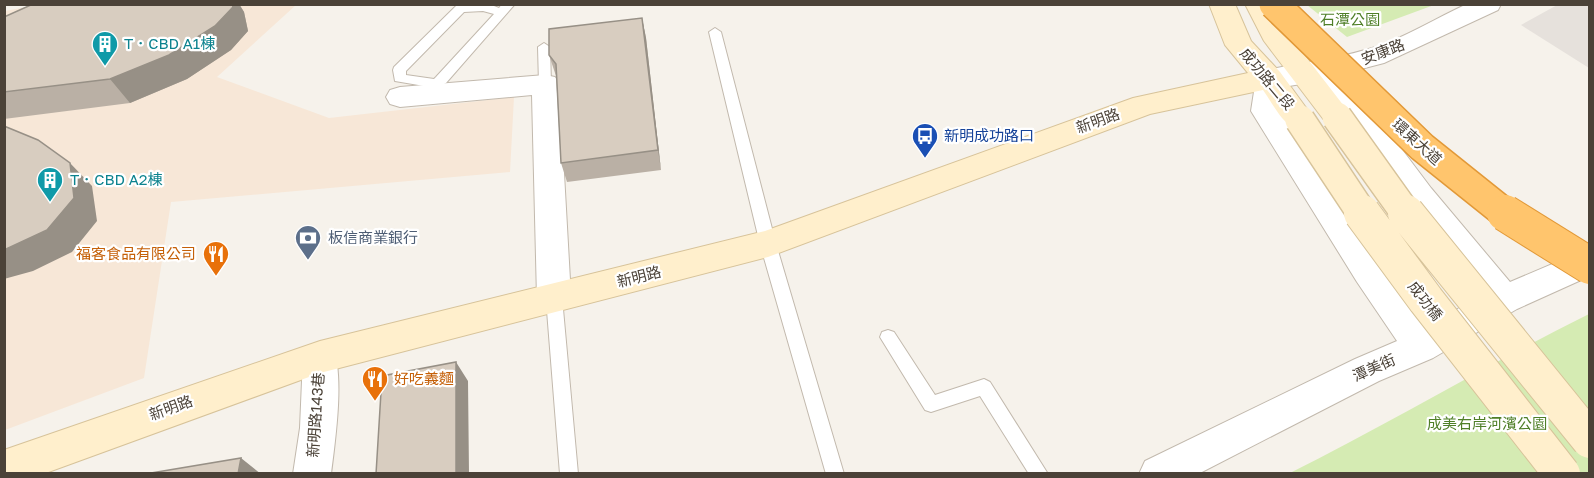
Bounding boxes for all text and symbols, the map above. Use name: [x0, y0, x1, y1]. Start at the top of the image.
park label: 石潭公園: [1320, 10, 1380, 28]
building icon: T．CBD A1棟: [90, 29, 120, 67]
place label: T．CBD A1棟: [124, 34, 215, 52]
street label: 安康路: [1358, 35, 1407, 68]
street label: 成功路二段: [1237, 44, 1299, 113]
street label: 新明路: [1073, 104, 1122, 136]
street label: 環東大道: [1389, 114, 1446, 168]
bus stop icon: 新明成功路口: [910, 121, 940, 159]
place label: 新明成功路口: [944, 126, 1034, 144]
building icon: T．CBD A2棟: [35, 165, 65, 203]
place label: T．CBD A2棟: [70, 170, 163, 188]
bank icon: 板信商業銀行: [293, 223, 323, 261]
place label: 板信商業銀行: [328, 228, 418, 246]
restaurant icon: 福客食品有限公司: [201, 239, 231, 277]
place label: 福客食品有限公司: [76, 244, 196, 262]
street label: 新明路: [615, 262, 663, 290]
street label: 成功橋: [1405, 277, 1447, 324]
street label: 潭美街: [1349, 350, 1398, 384]
restaurant icon: 好吃義麵: [360, 364, 390, 402]
place label: 好吃義麵: [394, 369, 454, 387]
street label: 新明路143巷: [303, 372, 327, 458]
street label: 新明路: [146, 391, 195, 423]
park label: 成美右岸河濱公園: [1427, 414, 1547, 432]

